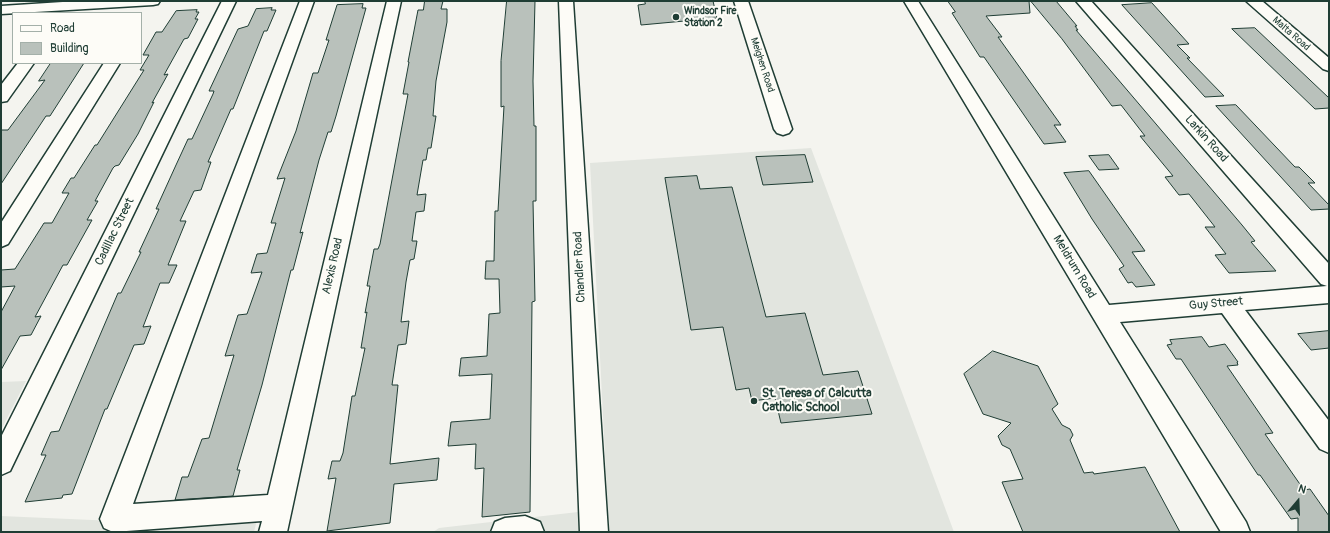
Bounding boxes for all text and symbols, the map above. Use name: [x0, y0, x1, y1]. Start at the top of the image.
place label: Windsor Fire Station 2: [684, 5, 736, 28]
legend: [12, 12, 142, 64]
marker: Windsor Fire Station 2: [671, 12, 681, 22]
street label: Malta Road: [1270, 14, 1312, 54]
text: Road: [50, 21, 75, 36]
street label: Meighen Road: [747, 36, 777, 94]
text: Building: [50, 41, 89, 56]
street label: Larkin Road: [1181, 113, 1231, 165]
street label: Cadillac Street: [92, 196, 138, 268]
street label: Chandler Road: [571, 231, 589, 303]
street label: Meldrum Road: [1049, 233, 1099, 301]
street label: Alexis Road: [320, 236, 346, 296]
street label: Guy Street: [1188, 294, 1244, 314]
place label: St. Teresa of Calcutta Catholic School: [762, 387, 872, 415]
marker: St. Teresa of Calcutta Catholic School: [749, 396, 759, 406]
north arrow: [1278, 481, 1318, 521]
text: N: [1296, 482, 1308, 497]

